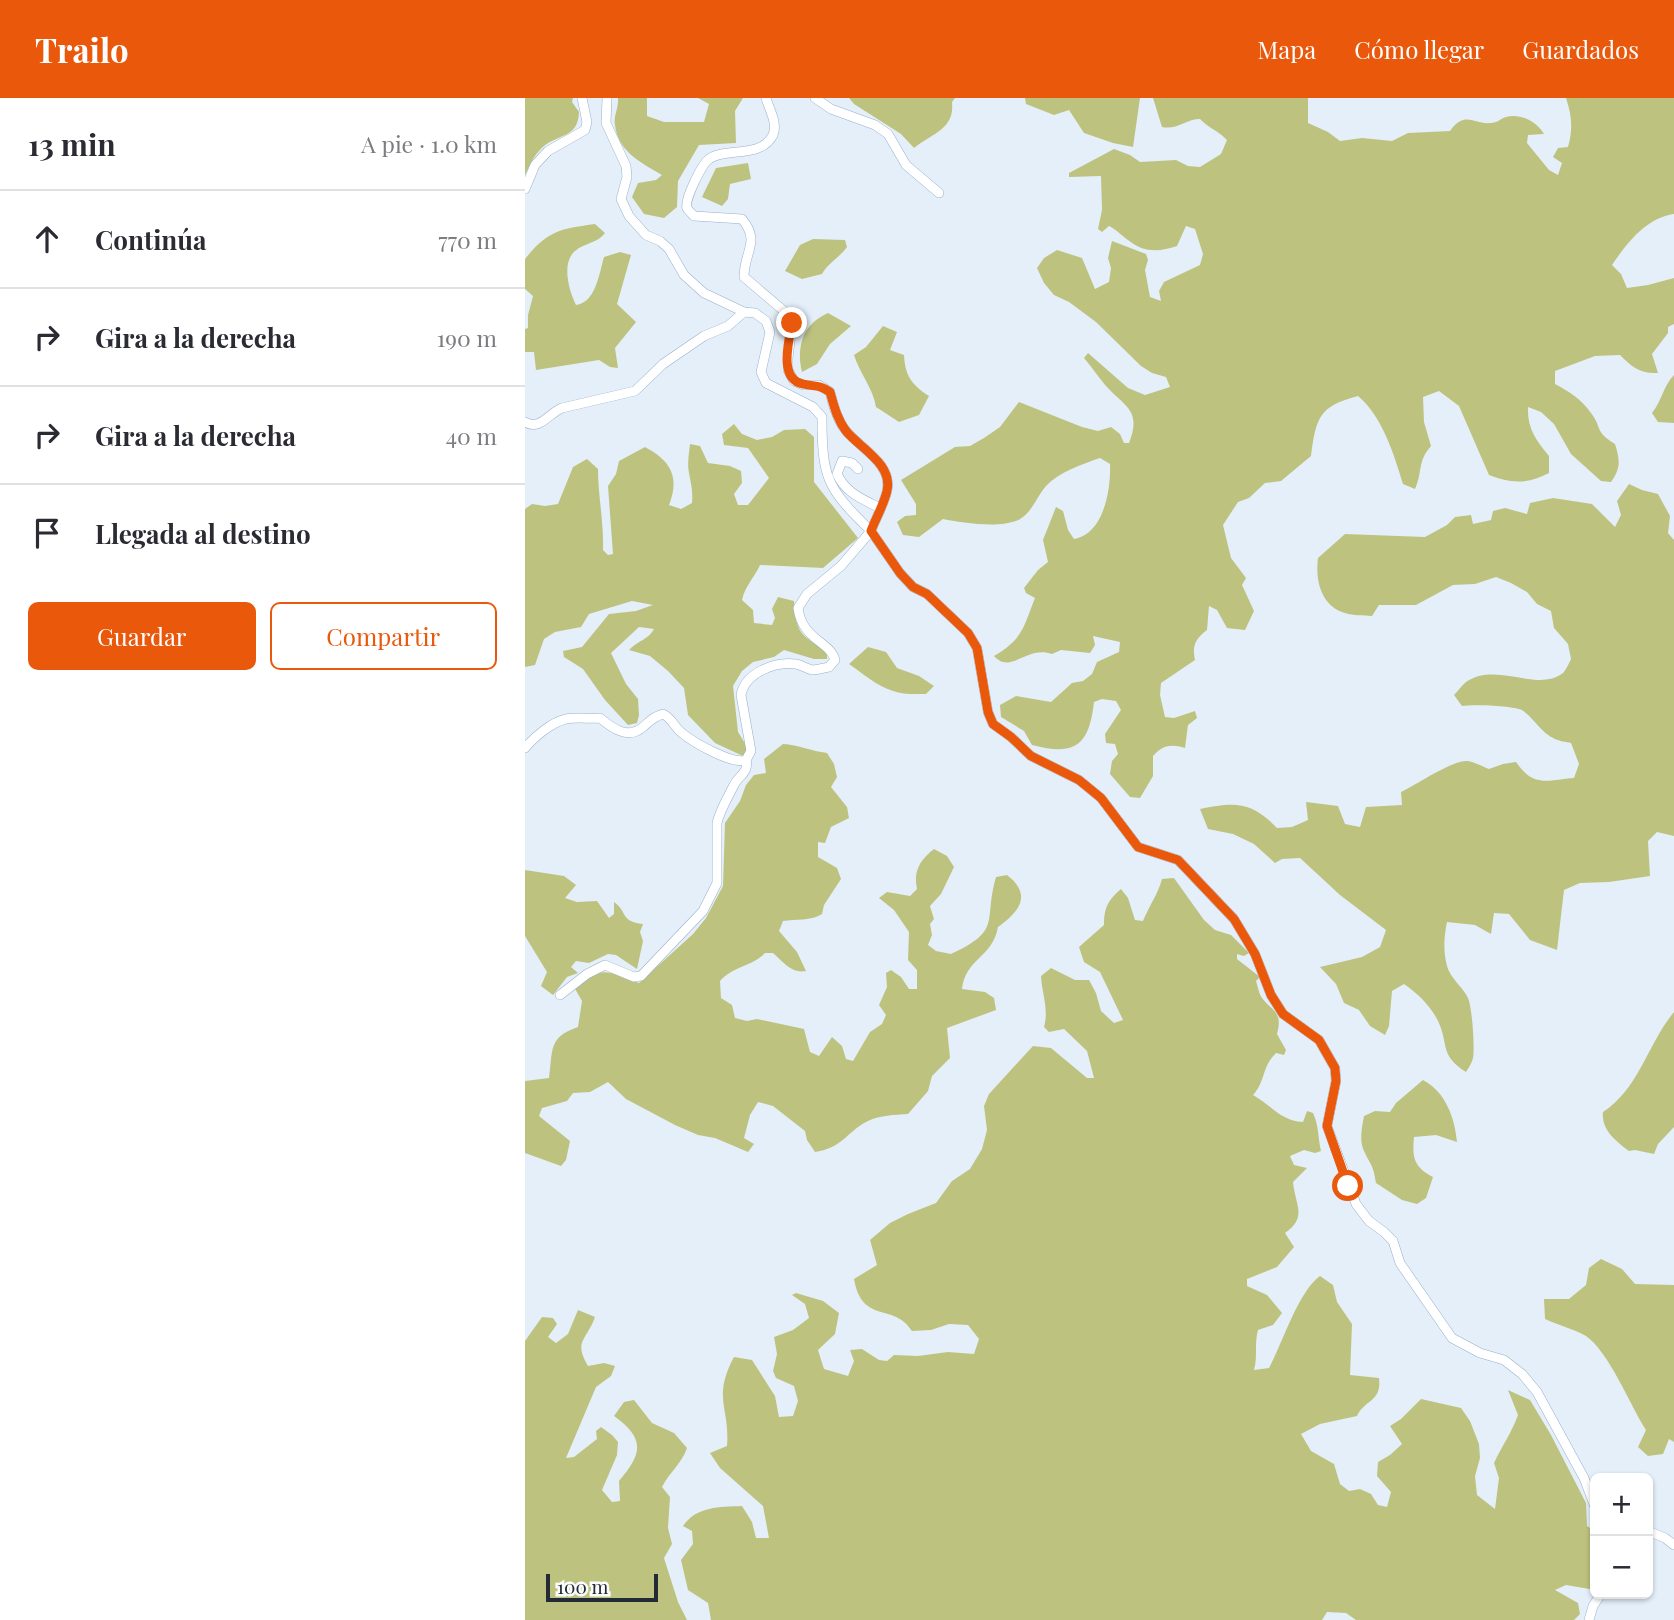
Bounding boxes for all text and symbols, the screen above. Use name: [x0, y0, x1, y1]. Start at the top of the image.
text: Trailo: [35, 27, 129, 71]
text: Mapa: [1258, 33, 1316, 65]
text: Cómo llegar: [1354, 33, 1484, 65]
text: Guardados: [1522, 33, 1639, 65]
text: 13 min: [28, 124, 116, 164]
text: A pie · 1.0 km: [361, 128, 497, 159]
icon: ahead: [28, 220, 66, 258]
text: Continúa: [95, 222, 207, 257]
text: 770 m: [438, 224, 497, 255]
route end: [776, 307, 807, 338]
icon: right: [28, 318, 66, 356]
text: Gira a la derecha: [95, 320, 296, 355]
text: 190 m: [437, 322, 497, 353]
icon: right: [28, 416, 66, 454]
text: Gira a la derecha: [95, 418, 296, 453]
text: 40 m: [446, 420, 497, 451]
icon: arrive: [28, 514, 66, 552]
text: Llegada al destino: [95, 516, 311, 551]
button: Guardar: [28, 602, 256, 670]
button: Compartir: [270, 602, 497, 670]
route start: [1332, 1170, 1363, 1201]
map controls: [1590, 1473, 1653, 1599]
button: +: [1590, 1473, 1653, 1536]
button: −: [1590, 1536, 1653, 1599]
scale bar: [546, 1571, 658, 1603]
text: 100 m: [557, 1573, 608, 1599]

